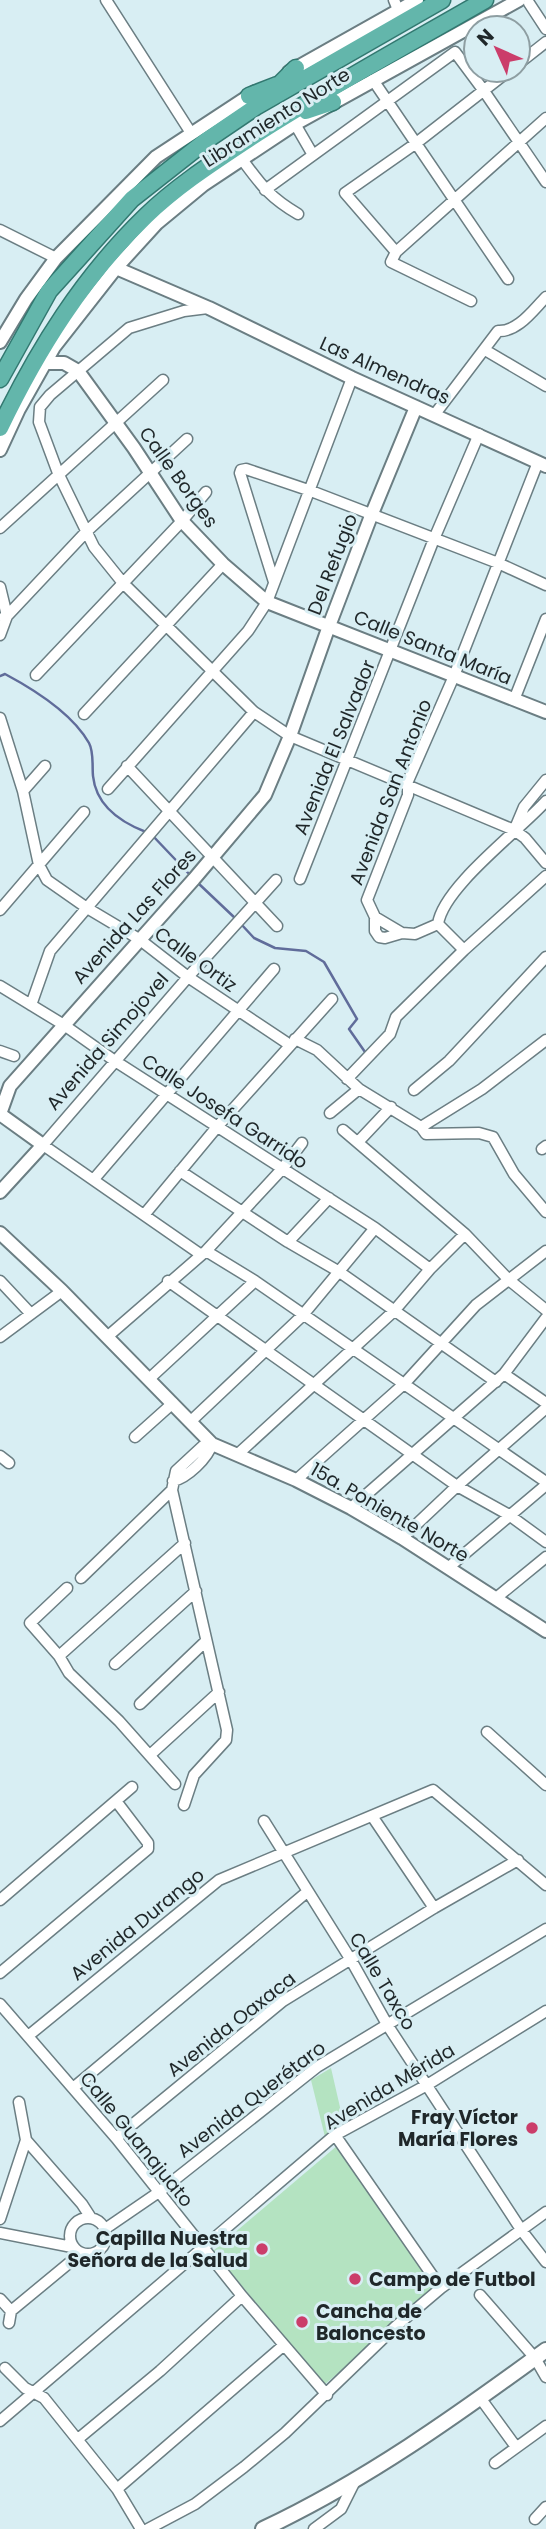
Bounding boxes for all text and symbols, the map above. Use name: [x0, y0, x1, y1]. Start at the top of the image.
north arrow: [462, 14, 532, 84]
text: N: [471, 23, 500, 52]
street label: Libramiento Norte: [197, 61, 355, 174]
street label: Las Almendras: [315, 330, 454, 411]
street label: Calle Borges: [133, 421, 225, 533]
street label: Del Refugio: [301, 510, 364, 619]
street label: Calle Santa María: [350, 603, 516, 692]
street label: Avenida El Salvador: [287, 656, 382, 839]
street label: Avenida San Antonio: [343, 695, 438, 889]
street label: Avenida Las Flores: [66, 843, 203, 990]
street label: Calle Ortiz: [149, 920, 242, 999]
street label: Avenida Simojovel: [40, 967, 175, 1116]
street label: Calle Josefa Garrido: [136, 1047, 313, 1175]
street label: 15a. Poniente Norte: [306, 1456, 474, 1569]
street label: Avenida Durango: [64, 1862, 210, 1987]
street label: Calle Taxco: [343, 1927, 422, 2035]
street label: Avenida Oaxaca: [161, 1965, 301, 2083]
street label: Avenida Querétaro: [171, 2035, 331, 2164]
street label: Avenida Mérida: [319, 2037, 460, 2136]
street label: Calle Guanajuato: [73, 2066, 200, 2213]
place label: Fray Víctor María Flores: [398, 2104, 518, 2153]
marker: Fray Víctor María Flores: [524, 2120, 540, 2136]
place label: Capilla Nuestra Señora de la Salud: [68, 2225, 248, 2274]
marker: Capilla Nuestra Señora de la Salud: [254, 2241, 270, 2257]
place label: Campo de Futbol: [369, 2266, 536, 2293]
marker: Campo de Futbol: [347, 2271, 363, 2287]
place label: Cancha de Baloncesto: [316, 2298, 426, 2347]
marker: Cancha de Baloncesto: [294, 2314, 310, 2330]

